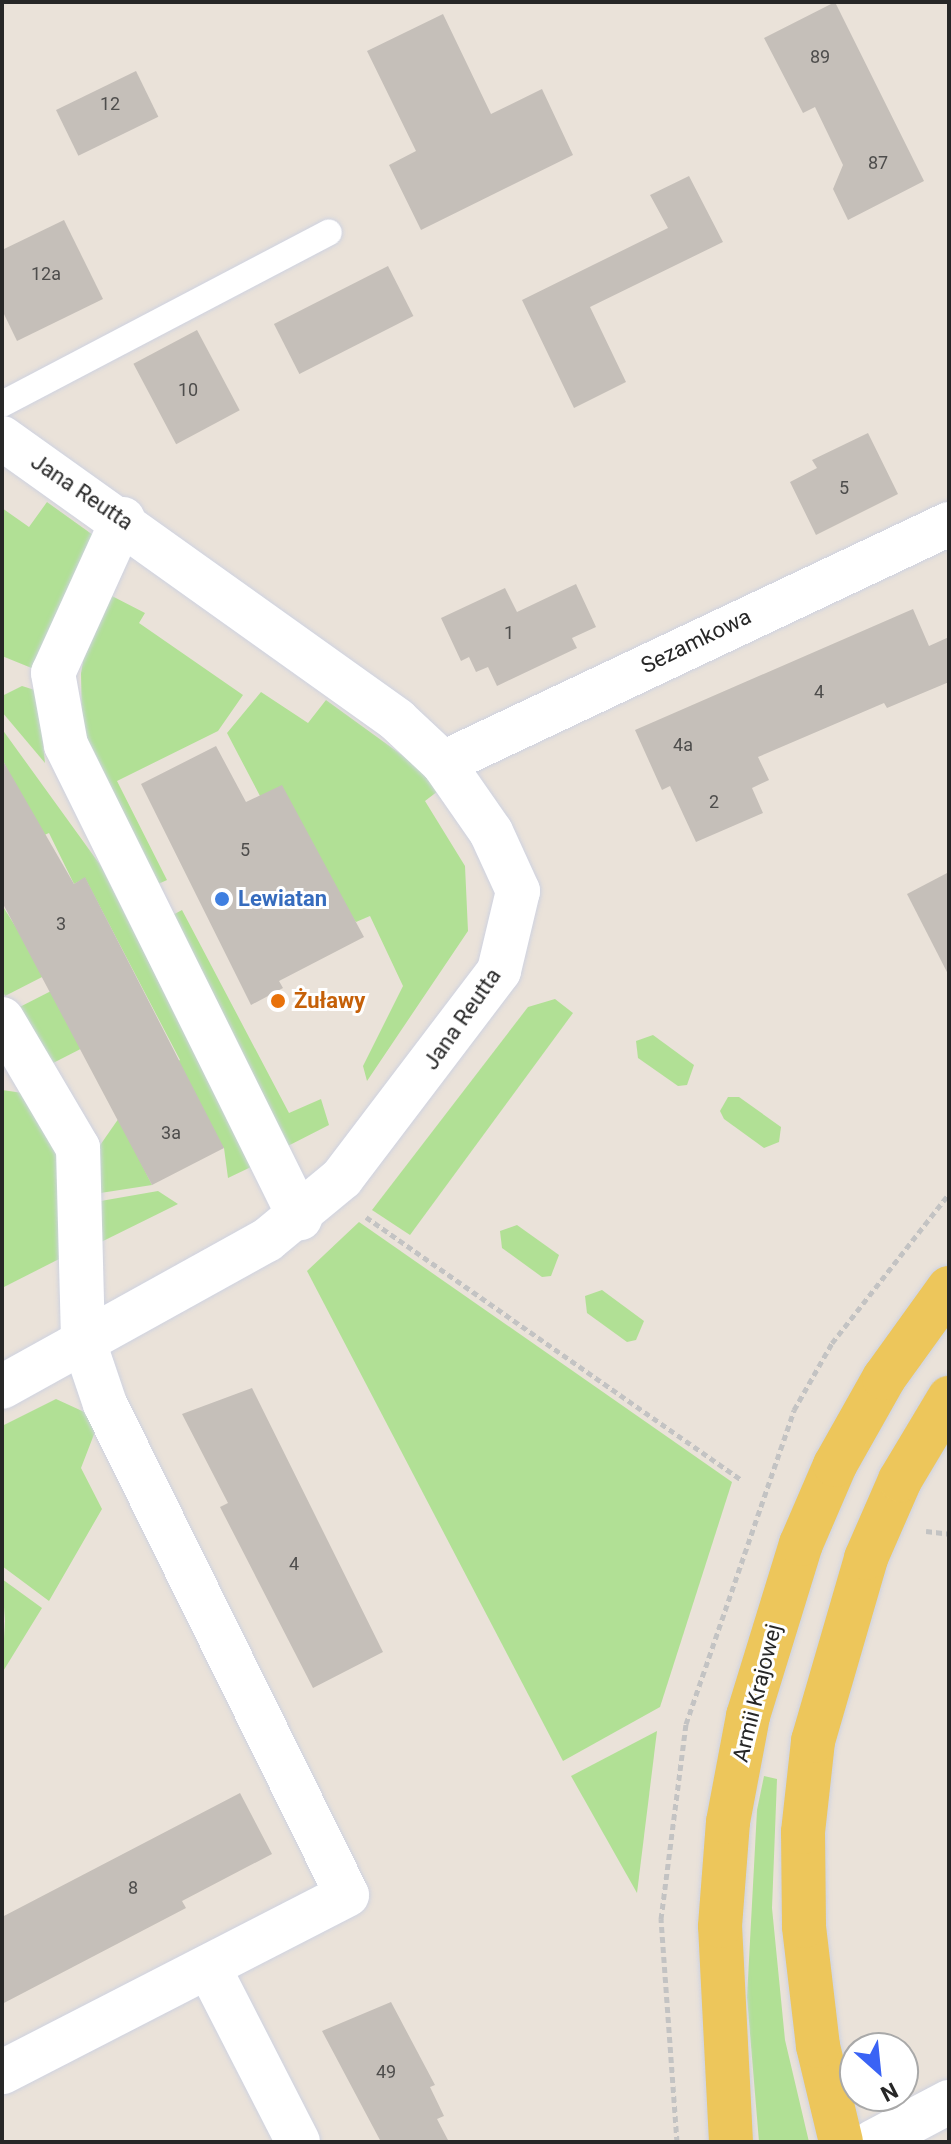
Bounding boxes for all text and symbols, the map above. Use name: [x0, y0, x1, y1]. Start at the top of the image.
house number: 89: [810, 46, 830, 68]
house number: 12: [100, 93, 120, 115]
house number: 87: [868, 152, 888, 174]
house number: 12a: [31, 263, 61, 285]
house number: 10: [178, 379, 198, 401]
street label: Jana Reutta: [26, 448, 138, 536]
house number: 5: [839, 477, 849, 499]
street label: Sezamkowa: [637, 603, 755, 679]
house number: 1: [504, 622, 514, 644]
house number: 4: [814, 681, 824, 703]
house number: 4a: [673, 734, 693, 756]
house number: 2: [709, 791, 719, 813]
house number: 5: [240, 839, 250, 861]
place label: Lewiatan: [238, 886, 327, 912]
marker: Lewiatan: [213, 890, 231, 908]
house number: 3: [56, 913, 66, 935]
street label: Jana Reutta: [418, 963, 506, 1075]
place label: Żuławy: [294, 988, 365, 1014]
marker: Żuławy: [269, 992, 287, 1010]
house number: 3a: [161, 1122, 181, 1144]
house number: 4: [289, 1553, 299, 1575]
street label: Armii Krajowej: [727, 1621, 787, 1765]
house number: 8: [128, 1877, 138, 1899]
north arrow: [839, 2032, 919, 2112]
house number: 49: [376, 2061, 396, 2083]
text: N: [877, 2077, 902, 2107]

